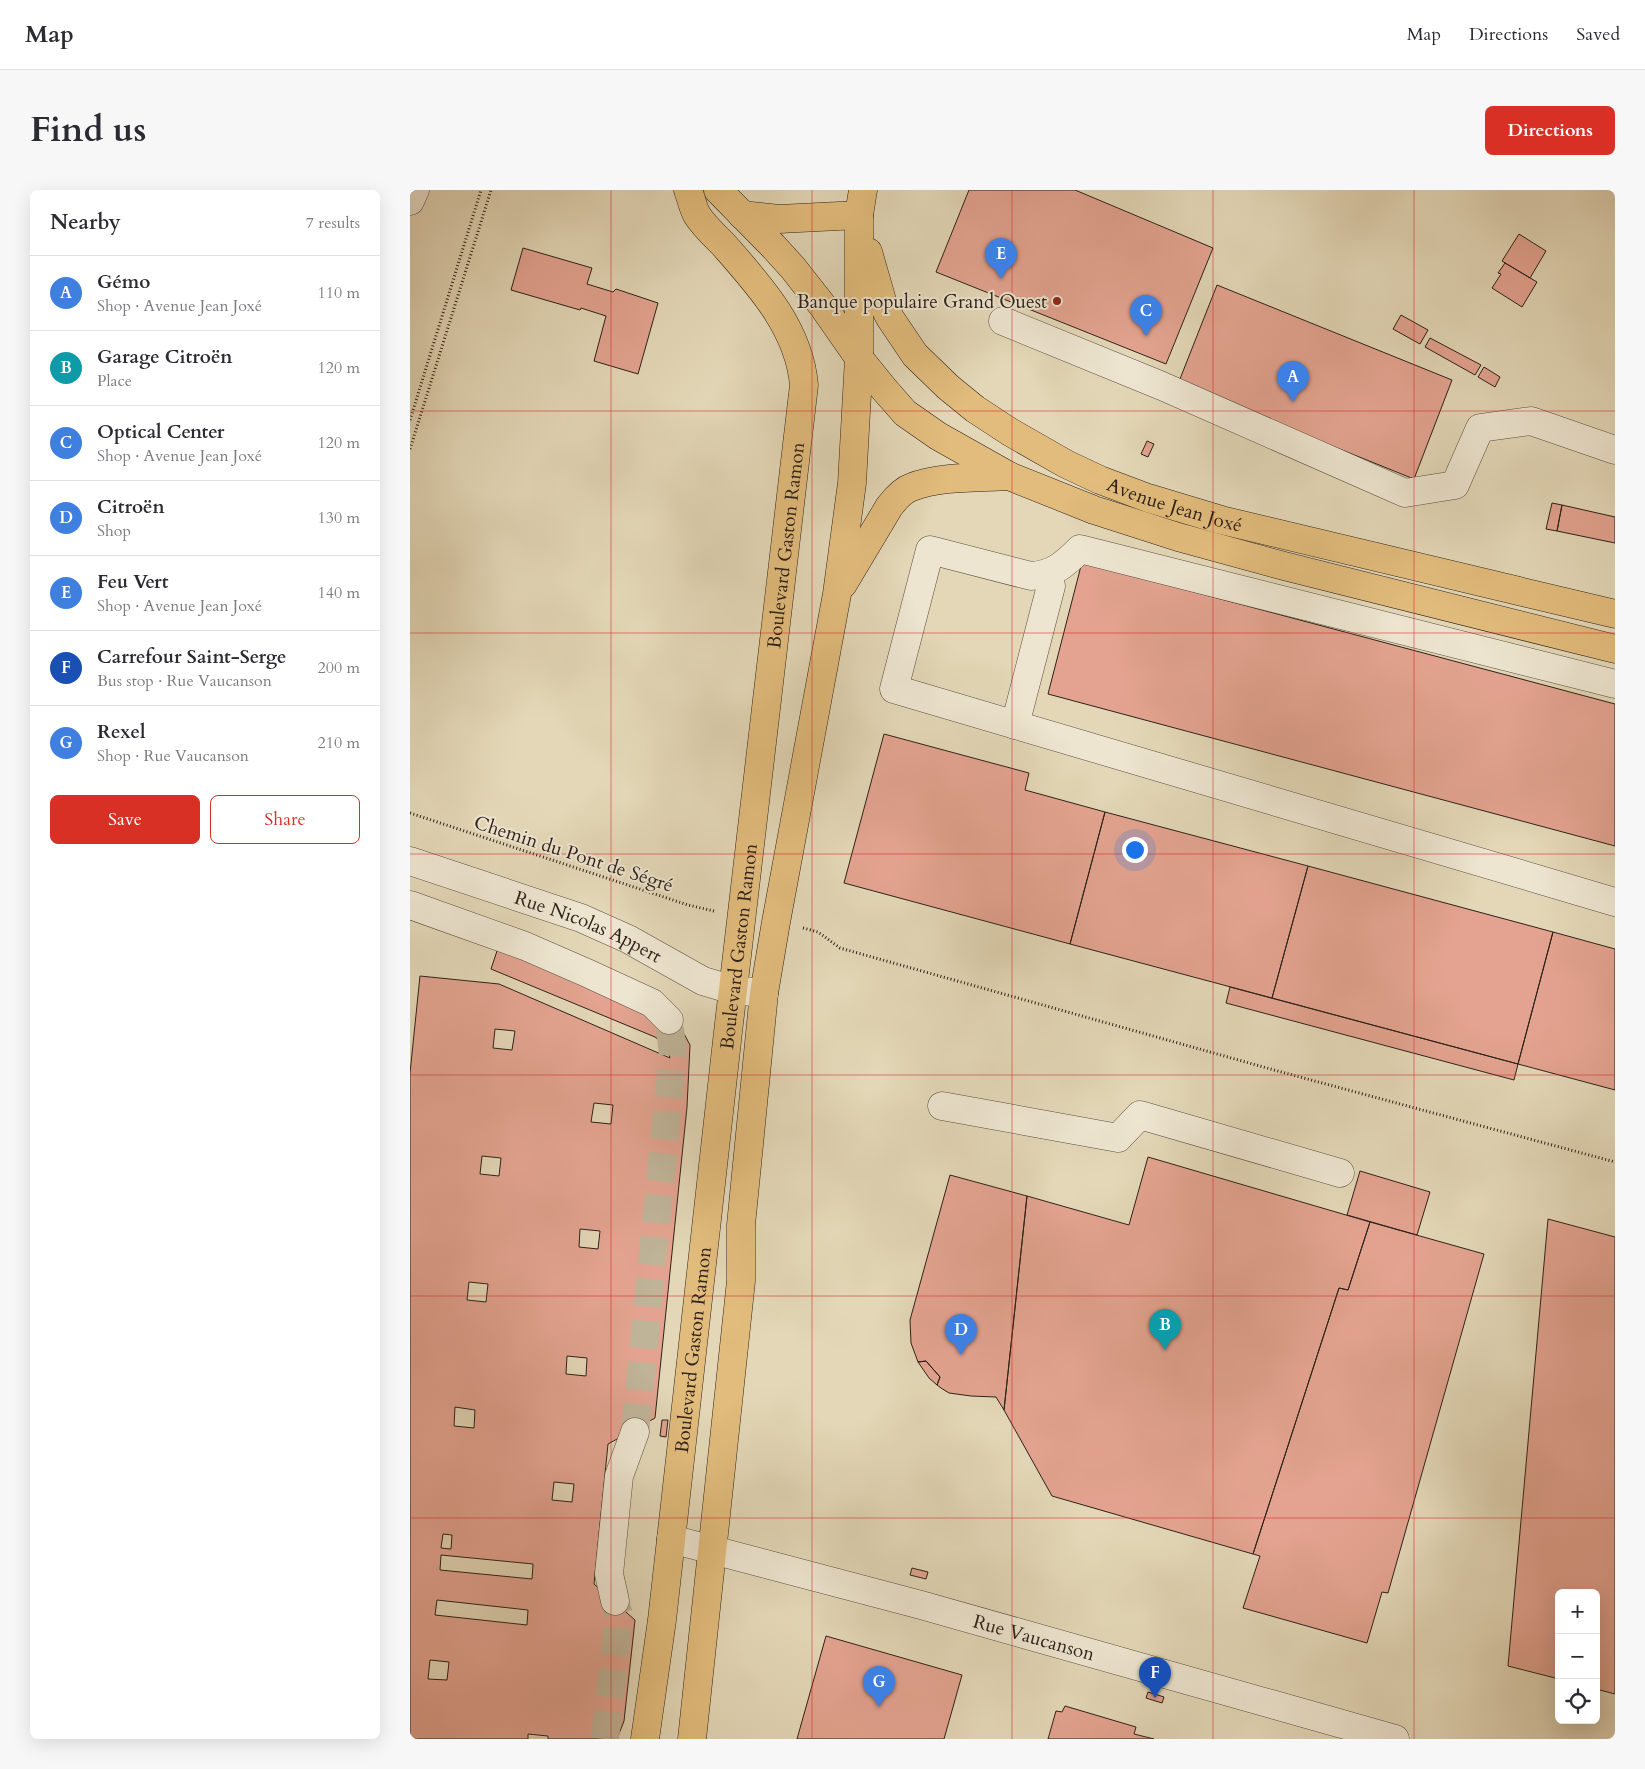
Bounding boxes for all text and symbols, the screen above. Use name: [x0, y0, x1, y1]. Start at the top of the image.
text: Map: [25, 18, 74, 51]
text: Map: [1407, 22, 1441, 47]
text: Directions: [1469, 22, 1548, 47]
text: Saved: [1576, 22, 1620, 47]
text: Find us: [30, 106, 146, 154]
button: Directions: [1485, 106, 1615, 155]
text: Nearby: [50, 208, 121, 237]
text: 7 results: [306, 212, 360, 234]
pin: E: [985, 238, 1017, 279]
text: Gémo: [97, 269, 150, 295]
text: A: [60, 282, 72, 304]
text: 110 m: [318, 282, 360, 304]
place label: Banque populaire Grand Ouest: [797, 289, 1047, 315]
text: Shop · Avenue Jean Joxé: [97, 295, 262, 317]
marker: Banque populaire Grand Ouest: [1051, 295, 1063, 307]
pin: C: [1130, 295, 1162, 336]
text: Garage Citroën: [97, 344, 233, 370]
text: B: [60, 357, 72, 379]
text: 120 m: [318, 357, 360, 379]
pin: A: [1277, 361, 1309, 402]
text: Place: [97, 370, 132, 392]
text: Optical Center: [97, 419, 224, 445]
text: C: [60, 432, 72, 454]
text: 120 m: [318, 432, 360, 454]
street label: Boulevard Gaston Ramon: [761, 441, 811, 650]
text: Shop · Avenue Jean Joxé: [97, 445, 262, 467]
street label: Avenue Jean Joxé: [1103, 472, 1245, 539]
text: Citroën: [97, 494, 165, 520]
text: D: [59, 507, 73, 529]
text: 130 m: [318, 507, 360, 529]
text: Shop: [97, 520, 131, 542]
text: Feu Vert: [97, 569, 168, 595]
text: E: [61, 582, 71, 604]
text: 140 m: [318, 582, 360, 604]
text: Shop · Avenue Jean Joxé: [97, 595, 262, 617]
text: Carrefour Saint-Serge: [97, 644, 287, 670]
text: F: [61, 657, 71, 679]
text: 200 m: [318, 657, 360, 679]
text: Bus stop · Rue Vaucanson: [97, 670, 272, 692]
text: Rexel: [97, 719, 145, 745]
text: G: [59, 732, 73, 754]
text: 210 m: [318, 732, 360, 754]
text: Shop · Rue Vaucanson: [97, 745, 249, 767]
button: Save: [50, 795, 200, 844]
button: Share: [210, 795, 360, 844]
street label: Chemin du Pont de Ségré: [471, 809, 677, 898]
your location: [1122, 837, 1148, 863]
street label: Boulevard Gaston Ramon: [714, 842, 764, 1051]
street label: Rue Nicolas Appert: [511, 885, 666, 969]
street label: Boulevard Gaston Ramon: [669, 1245, 718, 1455]
pin: B: [1149, 1309, 1181, 1350]
pin: D: [945, 1314, 977, 1355]
map controls: [1555, 1589, 1600, 1724]
button: +: [1555, 1589, 1600, 1634]
street label: Rue Vaucanson: [970, 1608, 1098, 1667]
button: −: [1555, 1634, 1600, 1679]
pin: F: [1139, 1657, 1171, 1698]
pin: G: [863, 1666, 895, 1707]
button: locate: [1555, 1679, 1600, 1724]

